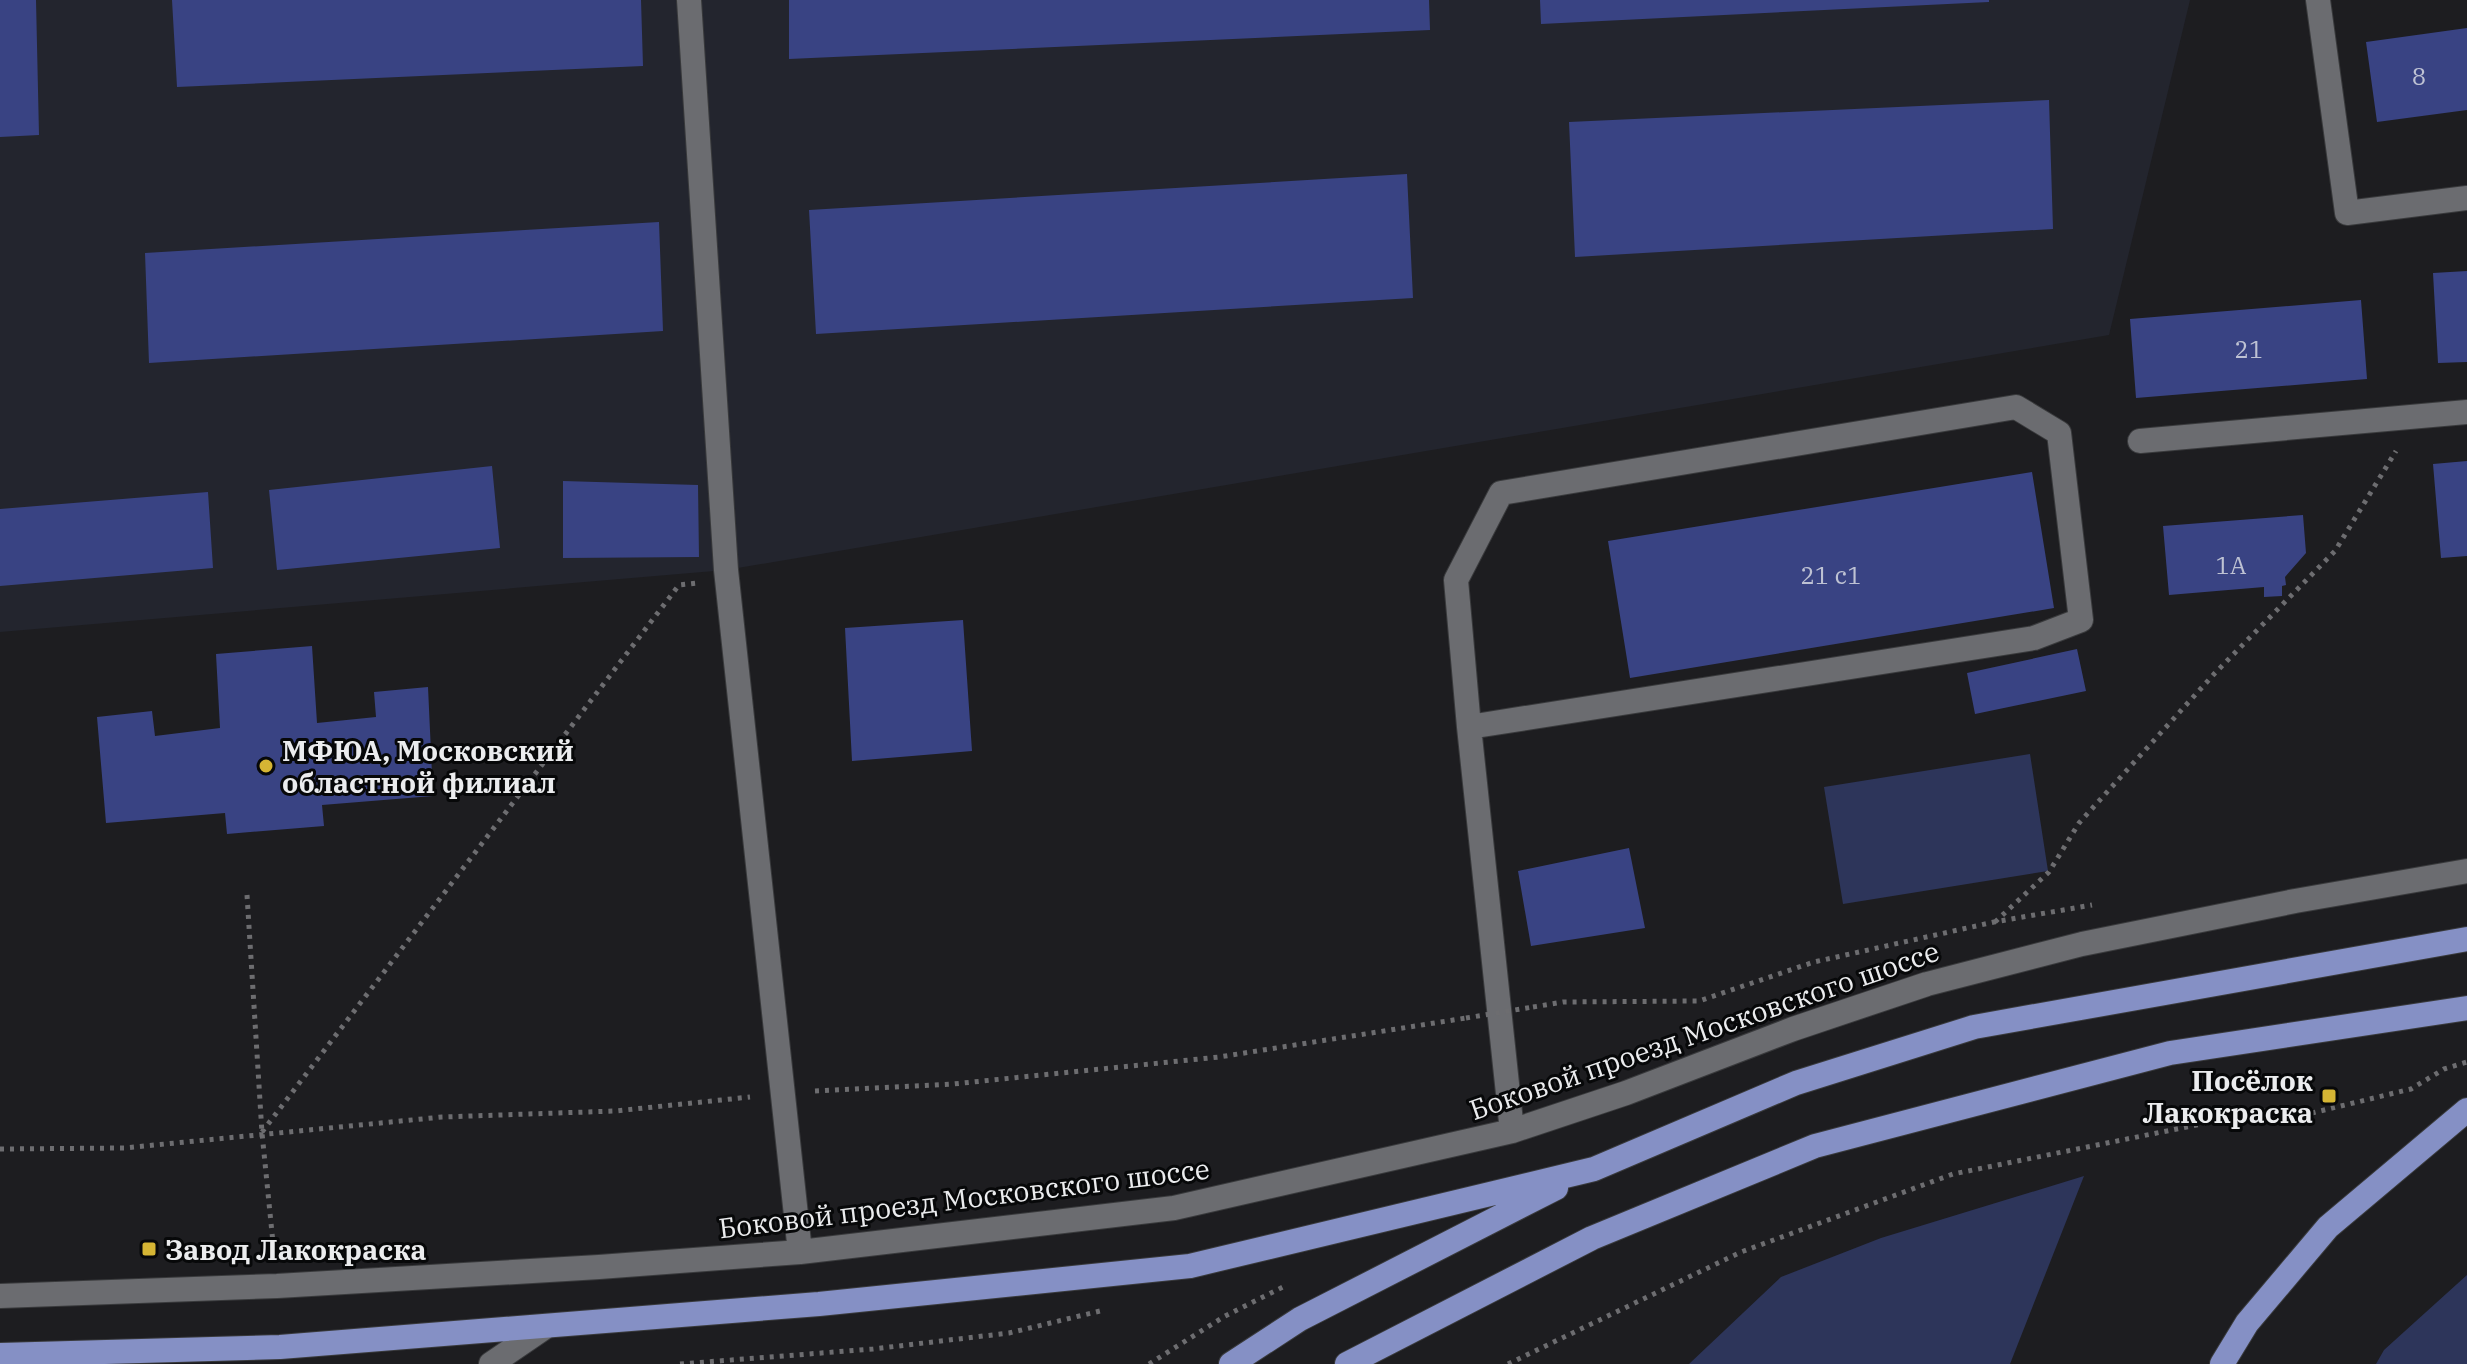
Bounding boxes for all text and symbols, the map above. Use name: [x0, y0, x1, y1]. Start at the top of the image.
house number: 8: [2412, 60, 2426, 92]
house number: 21: [2235, 333, 2263, 365]
house number: 1А: [2216, 549, 2247, 581]
house number: 21 с1: [1800, 559, 1862, 591]
place label: МФЮА, Московский областной филиал: [282, 732, 574, 801]
marker: МФЮА, Московский областной филиал: [257, 757, 275, 775]
street label: Боковой проезд Московского шоссе: [1464, 932, 1944, 1128]
place label: Посёлок Лакокраска: [2143, 1062, 2313, 1131]
marker: Посёлок Лакокраска: [2320, 1087, 2338, 1105]
street label: Боковой проезд Московского шоссе: [716, 1150, 1212, 1246]
place label: Завод Лакокраска: [165, 1231, 427, 1268]
marker: Завод Лакокраска: [140, 1240, 158, 1258]

